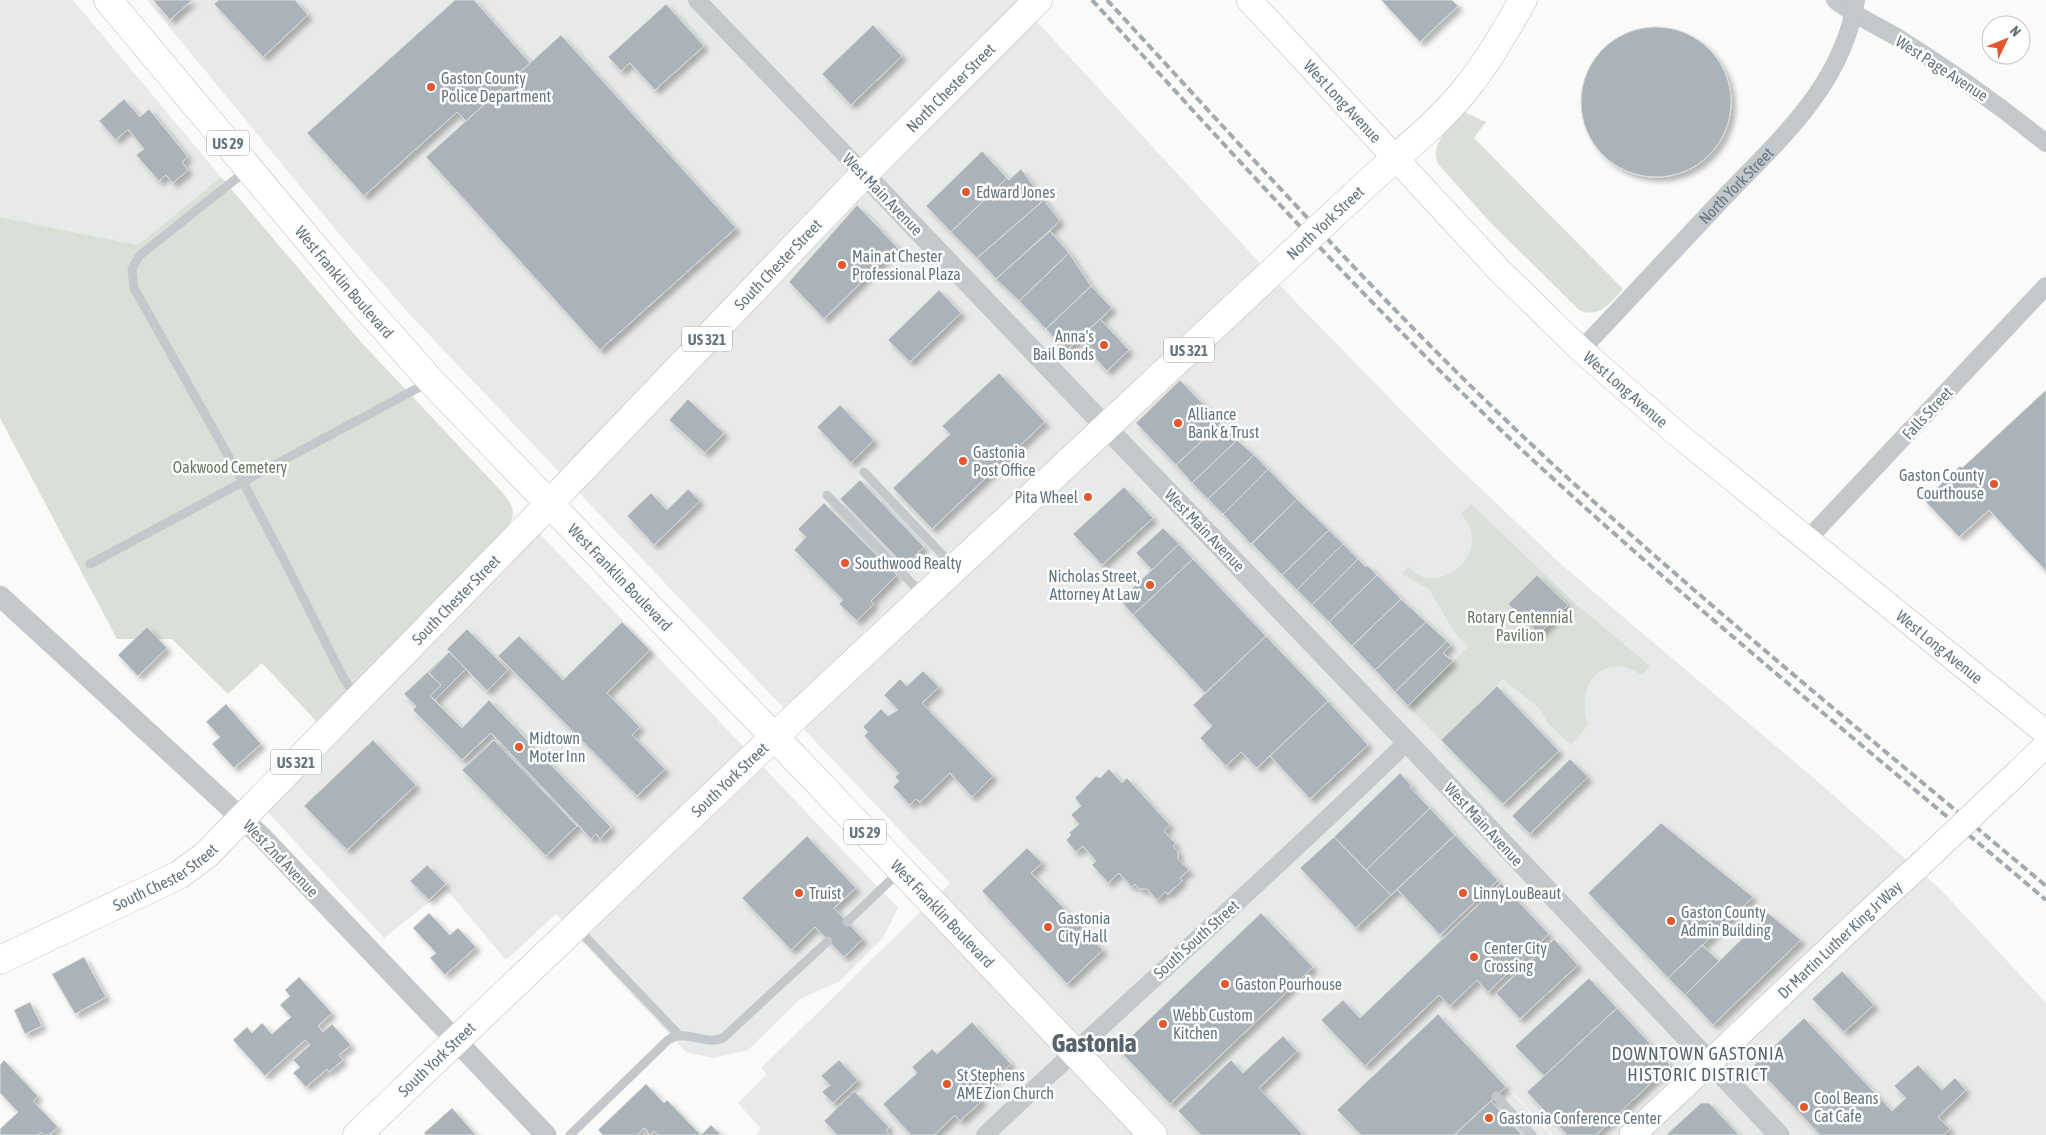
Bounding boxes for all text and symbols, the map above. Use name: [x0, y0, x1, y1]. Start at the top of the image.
north arrow: [1981, 15, 2031, 65]
text: N: [2007, 23, 2024, 40]
street label: West Page Avenue: [1892, 32, 1991, 105]
street label: North Chester Street: [902, 39, 999, 136]
street label: West Long Avenue: [1300, 56, 1385, 146]
place label: Gaston County Police Department: [441, 69, 551, 106]
marker: Gaston County Police Department: [425, 81, 437, 93]
road number: US 29: [207, 130, 249, 156]
street label: North York Street: [1695, 143, 1777, 227]
street label: West Main Avenue: [839, 149, 927, 239]
street label: North York Street: [1283, 182, 1368, 263]
place label: Edward Jones: [976, 183, 1055, 201]
marker: Edward Jones: [960, 186, 972, 198]
street label: South Chester Street: [731, 215, 825, 313]
street label: West Franklin Boulevard: [292, 222, 398, 342]
place label: Main at Chester Professional Plaza: [852, 247, 961, 283]
marker: Main at Chester Professional Plaza: [836, 259, 848, 271]
road number: US 321: [682, 326, 732, 352]
place label: Anna's Bail Bonds: [1033, 327, 1094, 363]
road number: US 321: [1164, 338, 1214, 362]
marker: Anna's Bail Bonds: [1098, 339, 1110, 351]
street label: West Long Avenue: [1580, 348, 1672, 431]
street label: Falls Street: [1898, 383, 1956, 443]
place label: Alliance Bank & Trust: [1188, 405, 1260, 441]
marker: Alliance Bank & Trust: [1172, 417, 1184, 429]
place label: Gastonia Post Office: [973, 443, 1036, 479]
marker: Gastonia Post Office: [957, 455, 969, 467]
park label: Oakwood Cemetery: [173, 458, 288, 477]
place label: Gaston County Courthouse: [1899, 466, 1984, 502]
marker: Gaston County Courthouse: [1988, 478, 2000, 490]
street label: West Main Avenue: [1161, 485, 1249, 575]
place label: Pita Wheel: [1015, 488, 1079, 506]
marker: Pita Wheel: [1082, 491, 1094, 503]
street label: West Franklin Boulevard: [564, 520, 676, 634]
street label: South Chester Street: [408, 551, 504, 648]
place label: Southwood Realty: [855, 554, 962, 573]
marker: Southwood Realty: [839, 557, 851, 569]
place label: Nicholas Street, Attorney At Law: [1048, 567, 1140, 604]
marker: Nicholas Street, Attorney At Law: [1144, 579, 1156, 591]
street label: West Long Avenue: [1893, 606, 1986, 687]
park label: Rotary Centennial Pavilion: [1467, 608, 1574, 644]
place label: Midtown Moter Inn: [529, 729, 585, 765]
street label: South York Street: [687, 738, 772, 820]
marker: Midtown Moter Inn: [513, 741, 525, 753]
road number: US 321: [271, 750, 321, 774]
street label: West Main Avenue: [1441, 779, 1527, 869]
street label: West 2nd Avenue: [240, 816, 322, 900]
road number: US 29: [844, 820, 886, 844]
street label: South Chester Street: [110, 840, 221, 914]
street label: West Franklin Boulevard: [887, 856, 998, 971]
street label: Dr Martin Luther King Jr Way: [1774, 877, 1906, 1002]
place label: Truist: [809, 884, 842, 902]
place label: LinnyLouBeaut: [1473, 884, 1561, 903]
marker: Truist: [793, 887, 805, 899]
marker: LinnyLouBeaut: [1457, 887, 1469, 899]
street label: South South Street: [1150, 896, 1242, 982]
place label: Gaston County Admin Building: [1681, 903, 1771, 940]
place label: Gastonia City Hall: [1058, 909, 1110, 946]
marker: Gaston County Admin Building: [1665, 915, 1677, 927]
marker: Gastonia City Hall: [1042, 921, 1054, 933]
place label: Center City Crossing: [1484, 939, 1547, 976]
marker: Center City Crossing: [1468, 951, 1480, 963]
place label: Gaston Pourhouse: [1235, 975, 1342, 993]
marker: Gaston Pourhouse: [1219, 978, 1231, 990]
place label: Webb Custom Kitchen: [1173, 1006, 1253, 1042]
street label: South York Street: [394, 1018, 479, 1100]
marker: Webb Custom Kitchen: [1157, 1018, 1169, 1030]
district label: Gastonia: [1051, 1028, 1137, 1058]
district label: DOWNTOWN GASTONIA HISTORIC DISTRICT: [1611, 1043, 1785, 1085]
place label: St Stephens AME Zion Church: [957, 1066, 1054, 1102]
marker: St Stephens AME Zion Church: [941, 1078, 953, 1090]
place label: Cool Beans Cat Cafe: [1814, 1089, 1879, 1125]
marker: Cool Beans Cat Cafe: [1798, 1101, 1810, 1113]
place label: Gastonia Conference Center: [1499, 1109, 1662, 1127]
marker: Gastonia Conference Center: [1483, 1112, 1495, 1124]

